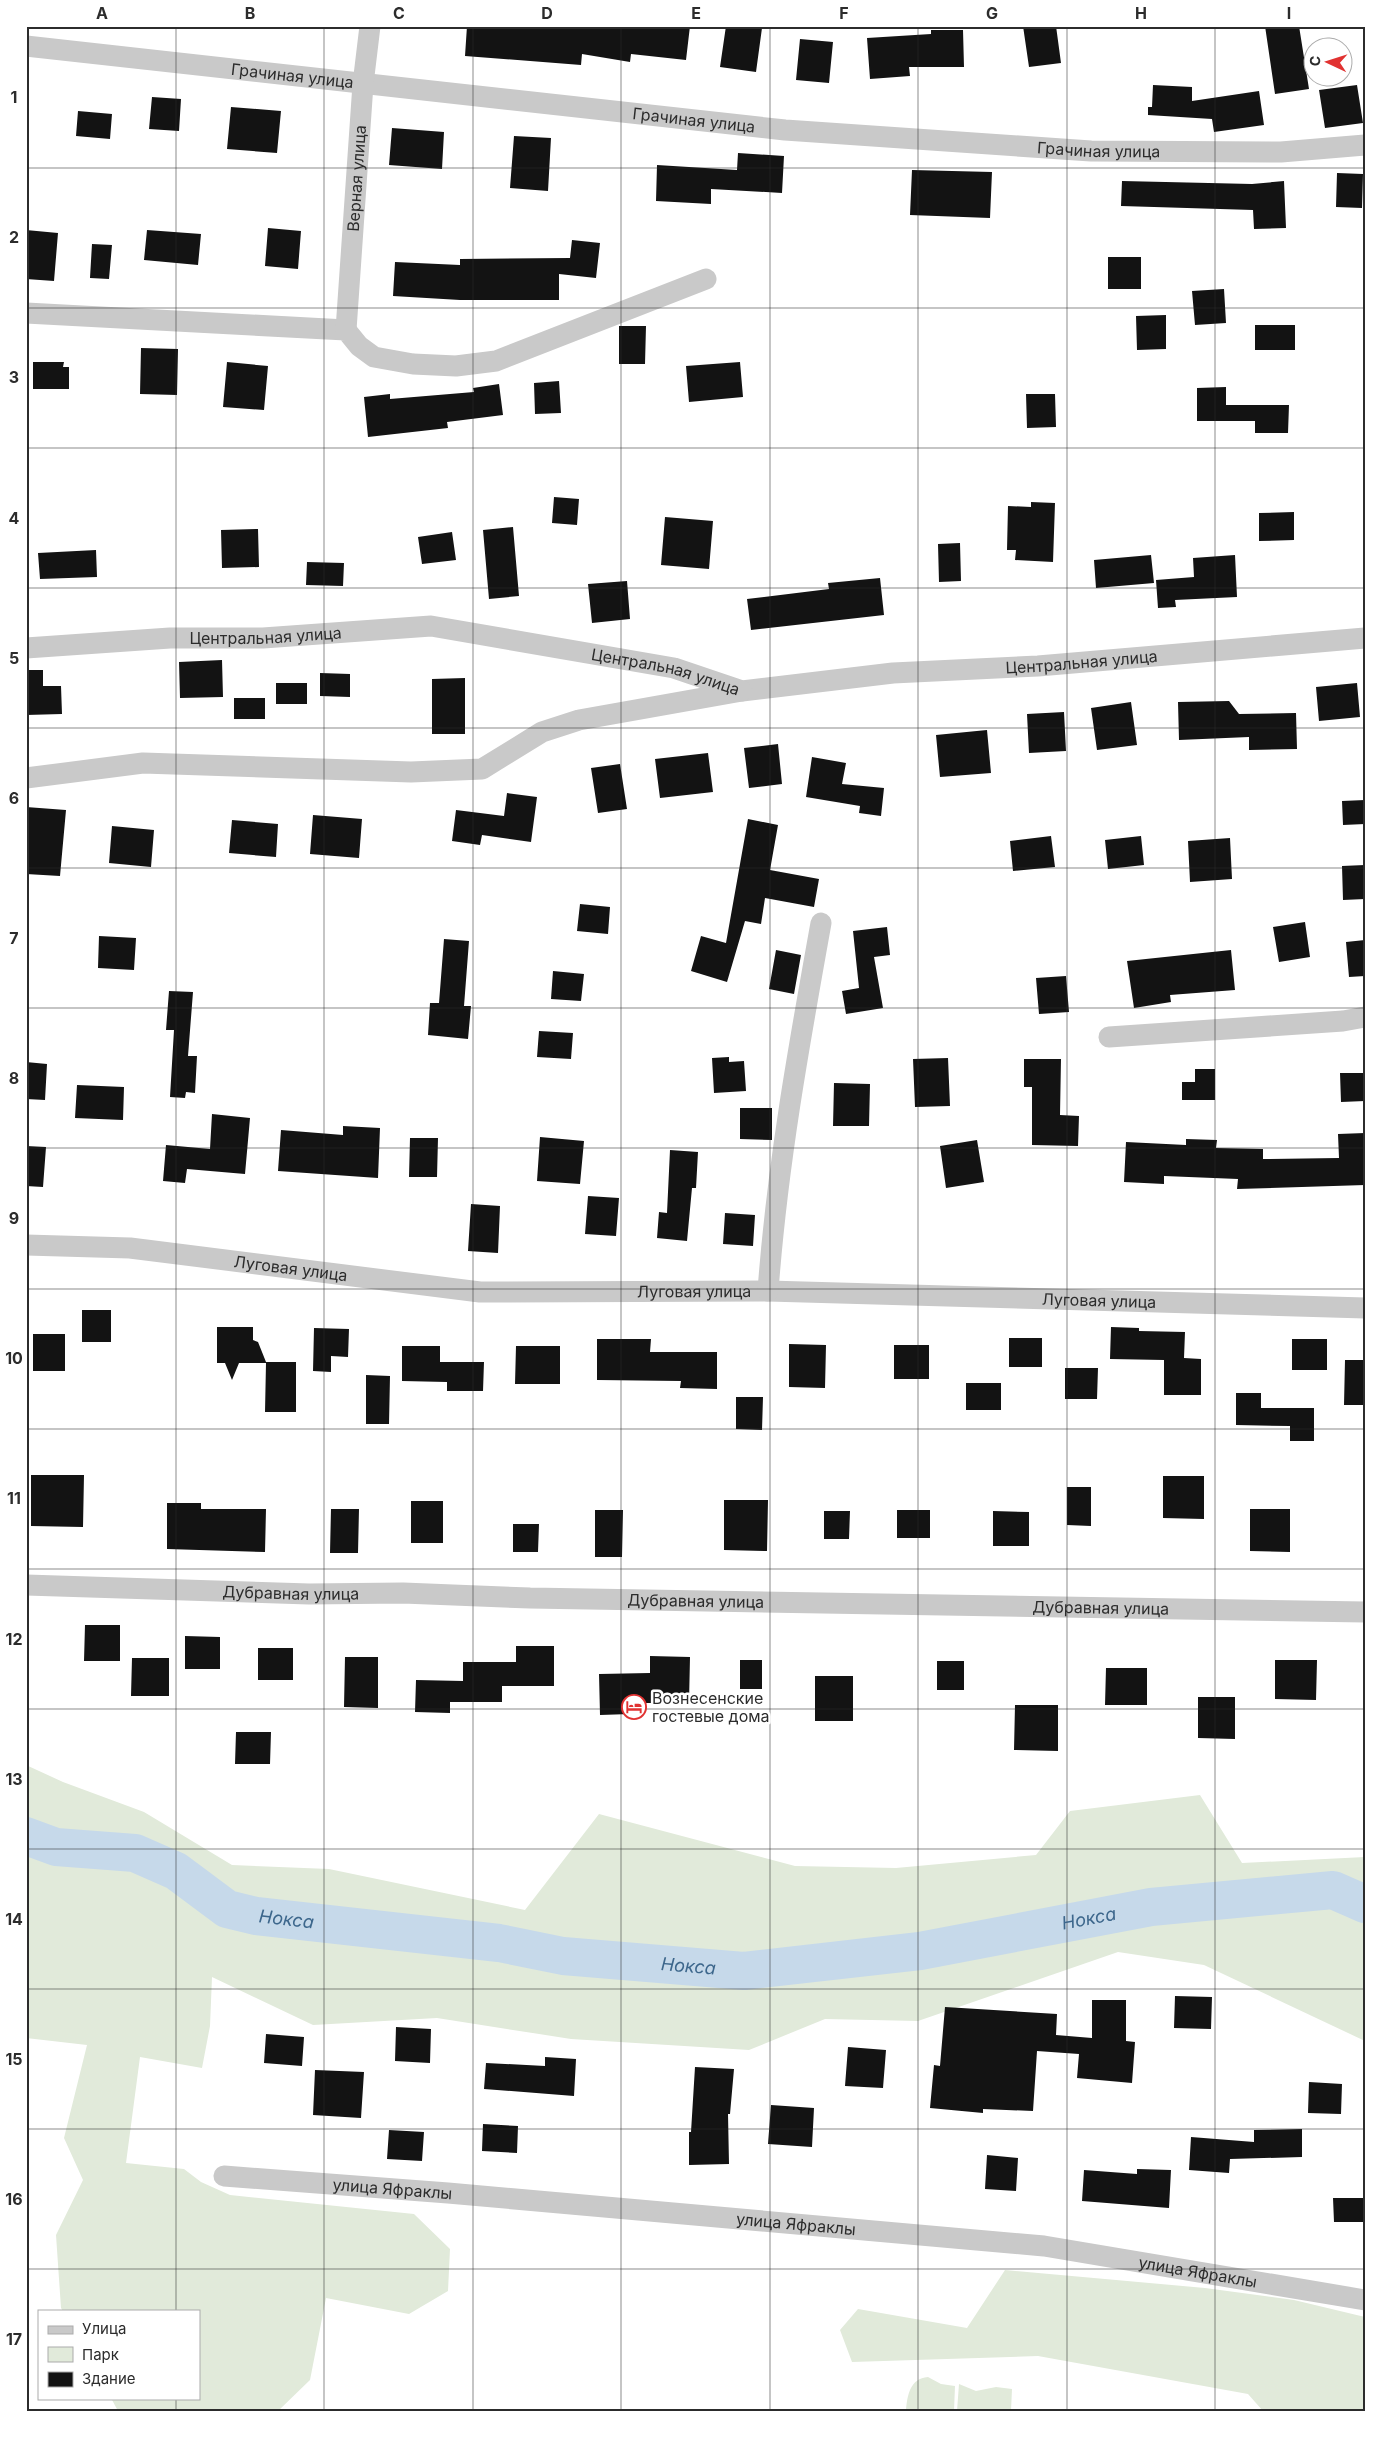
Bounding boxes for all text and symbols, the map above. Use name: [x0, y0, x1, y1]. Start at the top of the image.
text: A: [96, 3, 108, 23]
text: B: [245, 3, 255, 23]
text: C: [393, 3, 405, 23]
text: D: [541, 3, 553, 23]
text: E: [691, 3, 701, 23]
text: F: [839, 3, 849, 23]
text: G: [986, 3, 998, 23]
text: H: [1135, 3, 1147, 23]
text: I: [1287, 3, 1291, 23]
north arrow: [1304, 38, 1354, 88]
text: С: [1306, 55, 1323, 67]
street label: Грачиная улица: [230, 59, 355, 92]
text: 1: [11, 87, 17, 107]
street label: Грачиная улица: [632, 103, 756, 137]
street label: Верная улица: [343, 124, 370, 232]
street label: Грачиная улица: [1036, 137, 1160, 161]
text: 2: [9, 227, 19, 247]
text: 3: [9, 367, 19, 387]
text: 4: [9, 508, 20, 528]
street label: Центральная улица: [189, 622, 342, 648]
street label: Центральная улица: [590, 644, 742, 700]
street label: Центральная улица: [1005, 646, 1158, 678]
text: 5: [9, 648, 19, 668]
text: 6: [9, 788, 19, 808]
text: 7: [9, 928, 19, 948]
text: 8: [9, 1068, 19, 1088]
text: 9: [9, 1208, 19, 1228]
street label: Луговая улица: [233, 1251, 349, 1285]
street label: Луговая улица: [637, 1281, 751, 1301]
street label: Луговая улица: [1042, 1289, 1156, 1312]
text: 10: [5, 1348, 23, 1368]
text: 11: [7, 1488, 21, 1508]
street label: Дубравная улица: [222, 1581, 359, 1604]
street label: Дубравная улица: [627, 1590, 764, 1612]
street label: Дубравная улица: [1032, 1596, 1169, 1619]
text: 12: [6, 1629, 22, 1649]
place label: Вознесенские гостевые дома: [652, 1688, 770, 1726]
hotel icon: Вознесенские гостевые дома: [621, 1694, 647, 1720]
text: 13: [5, 1769, 23, 1789]
water label: Нокса: [1060, 1903, 1118, 1934]
water label: Нокса: [258, 1905, 315, 1932]
text: 14: [5, 1909, 23, 1929]
water label: Нокса: [660, 1953, 717, 1979]
text: 15: [5, 2049, 23, 2069]
street label: улица Яфраклы: [332, 2174, 453, 2203]
text: 16: [5, 2189, 23, 2209]
street label: улица Яфраклы: [735, 2209, 857, 2239]
street label: улица Яфраклы: [1137, 2252, 1259, 2292]
legend: [38, 2310, 200, 2400]
text: Улица: [82, 2319, 126, 2338]
text: 17: [6, 2329, 22, 2349]
text: Парк: [82, 2345, 119, 2364]
text: Здание: [82, 2369, 136, 2388]

